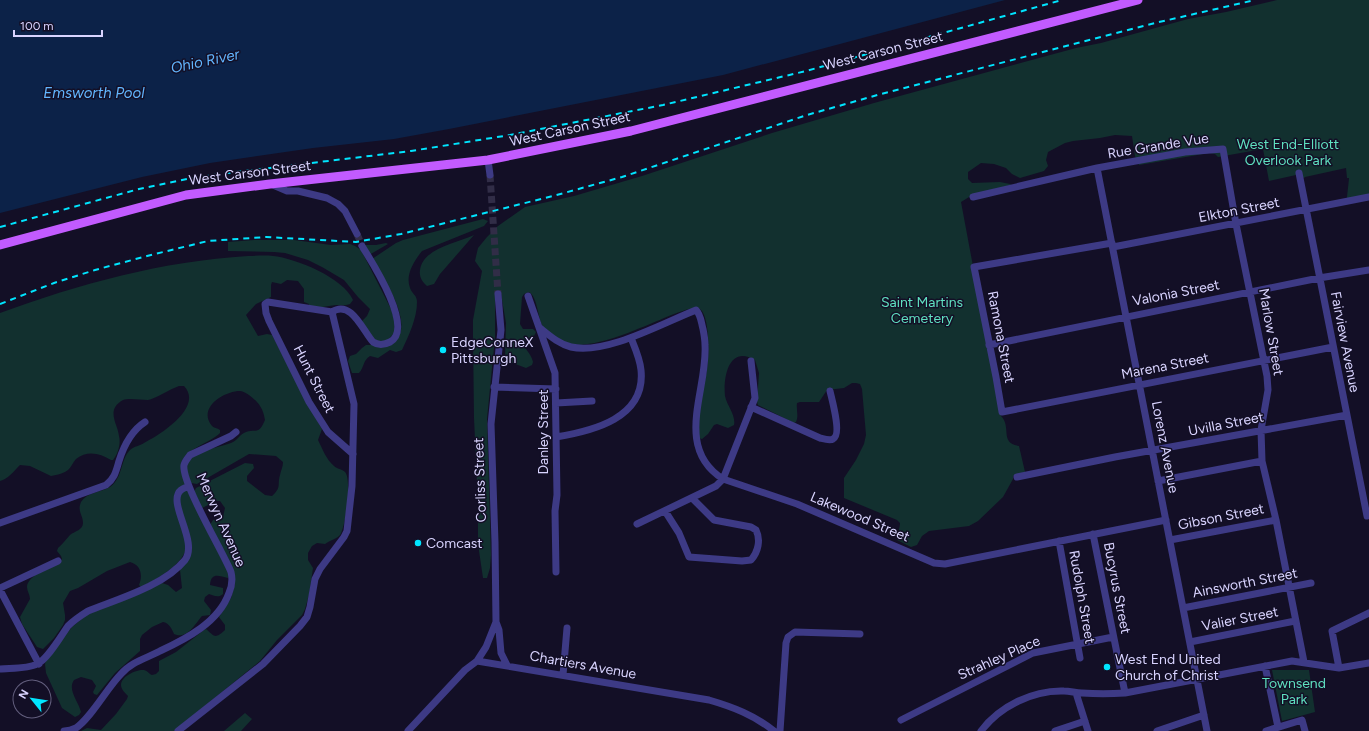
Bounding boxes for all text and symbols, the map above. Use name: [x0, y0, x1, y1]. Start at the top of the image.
scale bar: [14, 12, 102, 38]
text: 100 m: [20, 19, 54, 33]
street label: West Carson Street: [821, 28, 945, 74]
water label: Ohio River: [169, 45, 242, 77]
water label: Emsworth Pool: [43, 84, 145, 102]
street label: West Carson Street: [508, 108, 632, 150]
street label: Rue Grande Vue: [1106, 130, 1210, 162]
park label: West End-Elliott Overlook Park: [1237, 136, 1339, 169]
street label: West Carson Street: [188, 157, 312, 189]
street label: Elkton Street: [1197, 194, 1281, 226]
street label: Valonia Street: [1131, 276, 1221, 310]
street label: Marlow Street: [1255, 287, 1287, 377]
street label: Ramona Street: [984, 289, 1018, 385]
street label: Fairview Avenue: [1327, 290, 1363, 394]
park label: Saint Martins Cemetery: [881, 294, 963, 327]
place label: EdgeConneX Pittsburgh: [451, 334, 534, 367]
street label: Hunt Street: [290, 342, 338, 416]
marker: EdgeConneX Pittsburgh: [438, 345, 448, 355]
street label: Marena Street: [1120, 349, 1210, 383]
street label: Danley Street: [535, 389, 552, 475]
street label: Lorenz Avenue: [1148, 400, 1182, 495]
street label: Uvilla Street: [1187, 408, 1265, 440]
street label: Corliss Street: [470, 437, 490, 523]
street label: Merwyn Avenue: [193, 470, 249, 570]
street label: Lakewood Street: [808, 488, 912, 546]
street label: Gibson Street: [1177, 500, 1265, 534]
place label: Comcast: [426, 535, 483, 552]
marker: Comcast: [413, 538, 423, 548]
street label: Bucyrus Street: [1100, 541, 1134, 635]
street label: Rudolph Street: [1065, 549, 1099, 645]
street label: Ainsworth Street: [1191, 564, 1299, 602]
street label: Valier Street: [1200, 603, 1280, 635]
street label: Strahley Place: [955, 632, 1043, 684]
street label: Chartiers Avenue: [528, 647, 638, 683]
place label: West End United Church of Christ: [1115, 651, 1221, 684]
marker: West End United Church of Christ: [1102, 662, 1112, 672]
park label: Townsend Park: [1262, 675, 1326, 708]
north arrow: [12, 679, 52, 719]
text: N: [16, 687, 32, 701]

